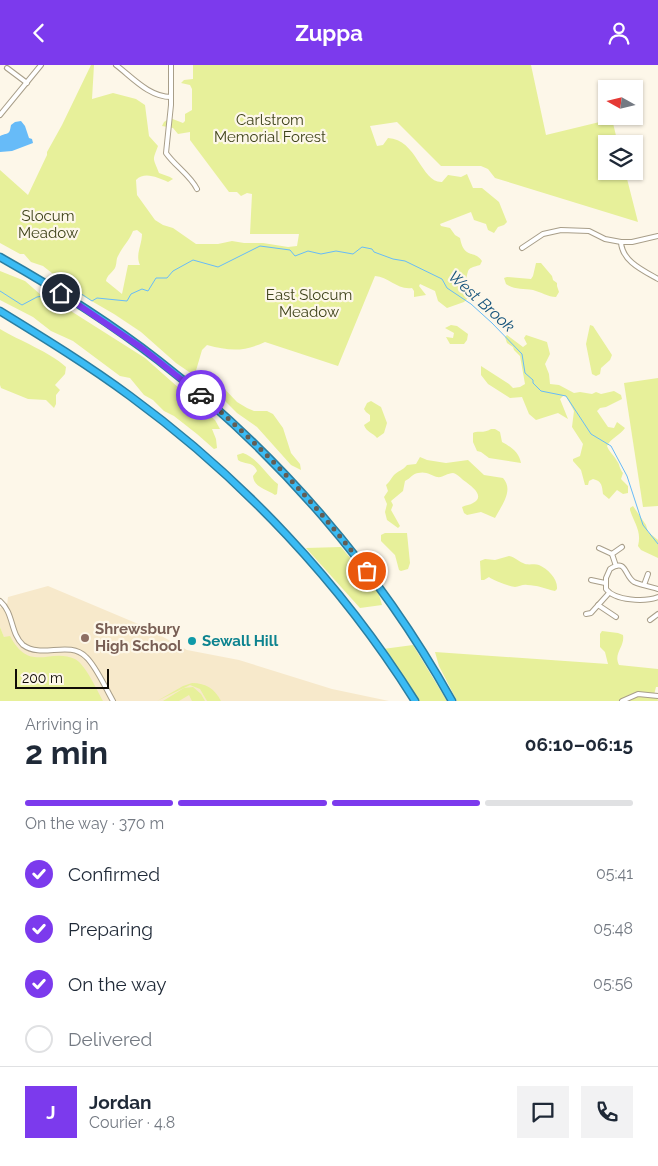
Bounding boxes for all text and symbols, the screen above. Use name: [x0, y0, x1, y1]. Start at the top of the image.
icon: back: [25, 19, 53, 47]
icon: person: [605, 19, 633, 47]
text: Zuppa: [295, 20, 363, 46]
north arrow: [598, 80, 642, 125]
map controls: [598, 80, 643, 180]
park label: Carlstrom Memorial Forest: [214, 111, 326, 146]
button: layers: [598, 135, 643, 180]
park label: Slocum Meadow: [18, 207, 78, 242]
water label: West Brook: [445, 267, 519, 336]
pin: [40, 272, 82, 314]
icon: home: [47, 279, 75, 307]
park label: East Slocum Meadow: [266, 286, 352, 321]
courier: [176, 370, 226, 420]
icon: car: [187, 381, 215, 409]
pin: [346, 550, 388, 592]
icon: bag: [353, 557, 381, 585]
place label: Shrewsbury High School: [95, 620, 182, 655]
marker: Shrewsbury High School: [79, 632, 91, 644]
place label: Sewall Hill: [202, 632, 278, 650]
marker: Sewall Hill: [186, 635, 198, 647]
scale bar: [15, 666, 109, 689]
text: 200 m: [22, 670, 63, 686]
text: Arriving in: [25, 715, 99, 734]
text: 06:10–06:15: [525, 733, 633, 755]
text: 2 min: [25, 734, 108, 771]
text: On the way · 370 m: [25, 814, 164, 833]
icon: check: [25, 860, 53, 888]
text: Confirmed: [68, 863, 160, 885]
text: 05:41: [596, 864, 633, 883]
icon: check: [25, 915, 53, 943]
text: Preparing: [68, 918, 153, 940]
text: 05:48: [593, 919, 633, 938]
icon: check: [25, 970, 53, 998]
text: On the way: [68, 973, 167, 995]
text: 05:56: [593, 974, 633, 993]
text: Delivered: [68, 1028, 152, 1050]
button: chat: [517, 1086, 569, 1138]
button: phone: [581, 1086, 633, 1138]
text: Jordan: [89, 1091, 152, 1113]
text: J: [46, 1101, 56, 1123]
text: Courier · 4.8: [89, 1113, 175, 1132]

